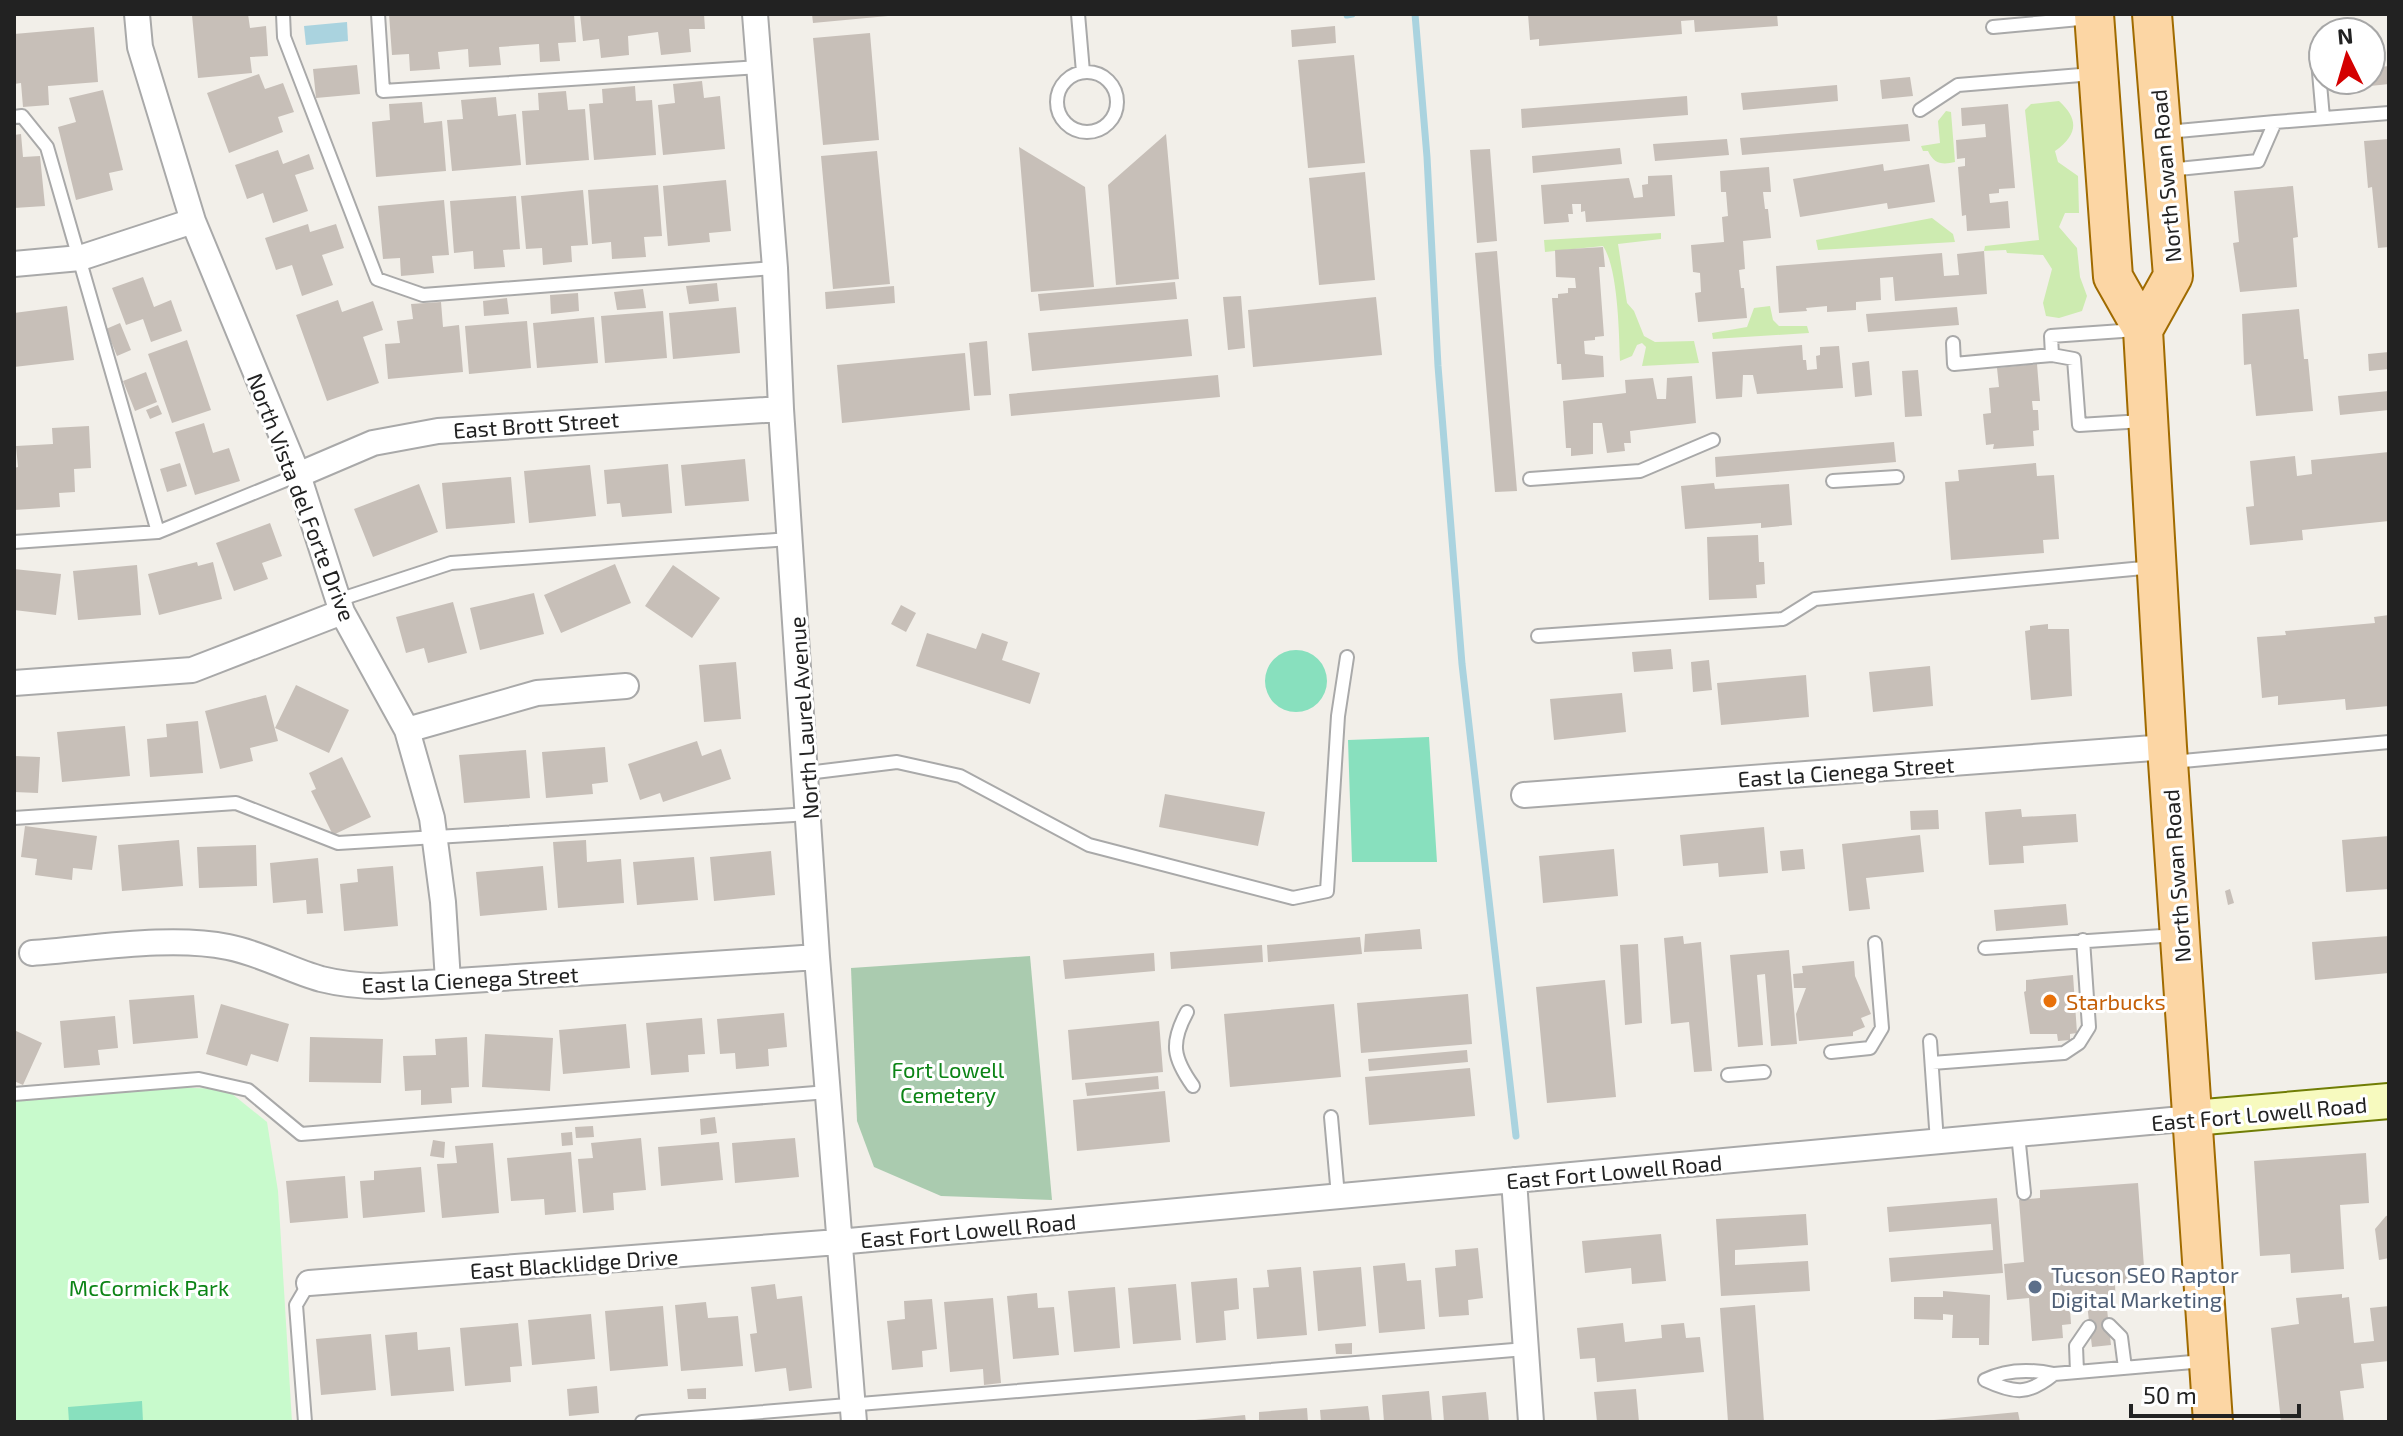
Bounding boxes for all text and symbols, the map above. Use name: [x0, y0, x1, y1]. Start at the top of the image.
north arrow: [2307, 16, 2387, 96]
text: N: [2336, 21, 2354, 49]
street label: North Swan Road: [2144, 88, 2186, 264]
street label: North Vista del Forte Drive: [243, 369, 361, 625]
street label: East Brott Street: [452, 405, 620, 443]
street label: North Laurel Avenue: [783, 616, 823, 820]
street label: East la Cienega Street: [1737, 750, 1955, 792]
street label: North Swan Road: [2157, 788, 2195, 964]
street label: East la Cienega Street: [361, 960, 579, 998]
place label: Starbucks: [2066, 988, 2166, 1014]
marker: Starbucks: [2041, 992, 2059, 1010]
park label: Fort Lowell Cemetery: [892, 1056, 1005, 1107]
street label: East Fort Lowell Road: [2150, 1091, 2368, 1135]
street label: East Fort Lowell Road: [1505, 1149, 1723, 1193]
street label: East Fort Lowell Road: [859, 1208, 1077, 1252]
street label: East Blacklidge Drive: [469, 1243, 679, 1283]
place label: Tucson SEO Raptor Digital Marketing: [2051, 1261, 2239, 1312]
park label: McCormick Park: [69, 1274, 229, 1300]
marker: Tucson SEO Raptor Digital Marketing: [2026, 1278, 2044, 1296]
scale bar: [2131, 1368, 2299, 1418]
text: 50 m: [2143, 1380, 2197, 1409]

